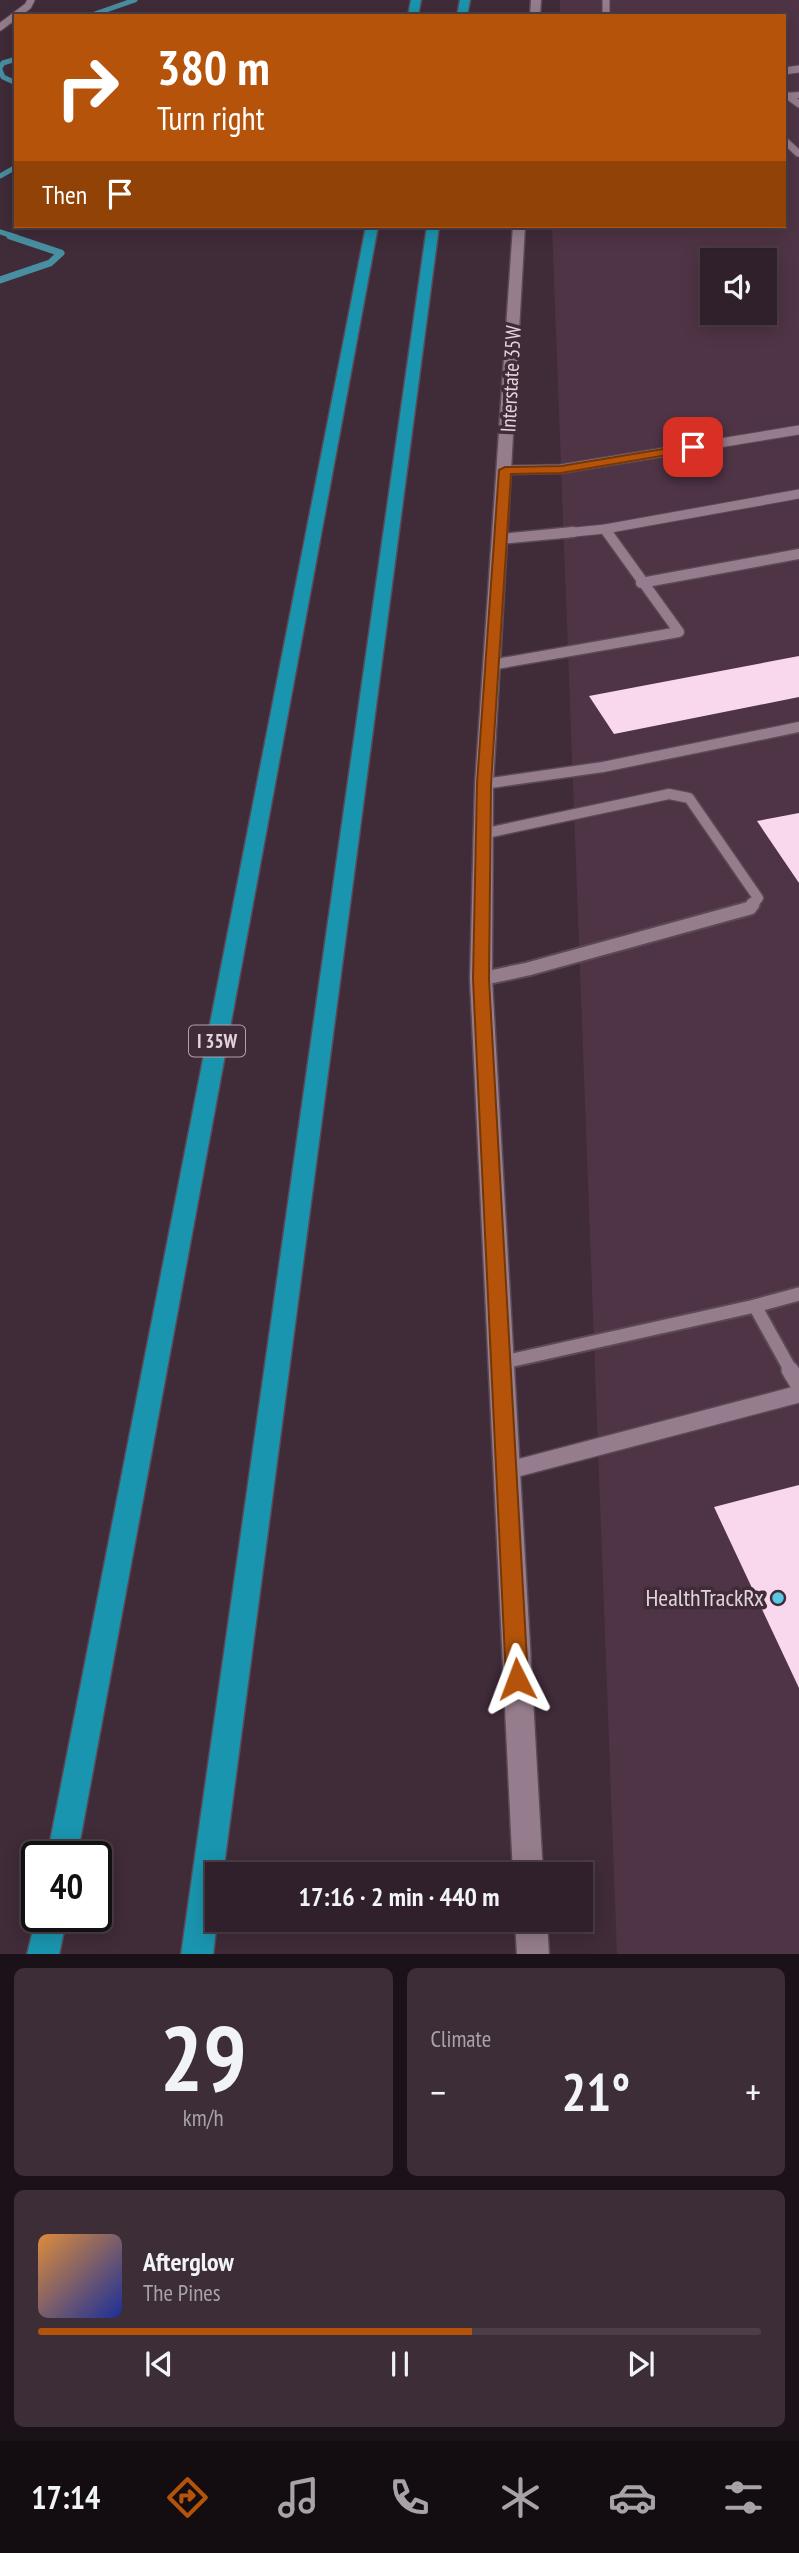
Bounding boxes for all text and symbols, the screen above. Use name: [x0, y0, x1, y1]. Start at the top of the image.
text: 380 m: [157, 35, 270, 99]
icon: right: [42, 42, 133, 133]
text: Turn right: [157, 97, 265, 139]
icon: arrive: [101, 175, 139, 213]
text: Then: [42, 178, 87, 211]
map controls: [700, 248, 777, 325]
button: sound: [700, 248, 777, 325]
street label: Interstate 35W: [494, 325, 527, 433]
pin: [663, 417, 723, 477]
icon: arrive: [674, 428, 712, 466]
road number: I 35W: [189, 1026, 245, 1056]
place label: HealthTrackRx: [645, 1582, 764, 1613]
marker: HealthTrackRx: [770, 1590, 786, 1606]
position arrow: [480, 1642, 554, 1716]
speed limit sign: 40: [21, 1841, 112, 1932]
text: 17:16 · 2 min · 440 m: [299, 1880, 499, 1913]
text: 29: [160, 1998, 247, 2116]
text: Climate: [431, 2024, 491, 2053]
text: 21°: [561, 2058, 630, 2125]
text: −: [431, 2067, 446, 2116]
text: +: [745, 2067, 761, 2116]
text: km/h: [183, 2103, 224, 2132]
text: Afterglow: [143, 2245, 234, 2278]
text: The Pines: [143, 2278, 221, 2307]
icon: previous: [140, 2345, 178, 2383]
icon: pause: [381, 2345, 419, 2383]
icon: next: [622, 2345, 660, 2383]
icon: directions: [163, 2473, 212, 2522]
icon: music: [274, 2473, 323, 2522]
icon: phone: [385, 2473, 434, 2522]
icon: climate: [496, 2473, 545, 2522]
icon: car: [608, 2473, 657, 2522]
icon: filters: [719, 2473, 768, 2522]
text: 17:14: [31, 2476, 100, 2518]

